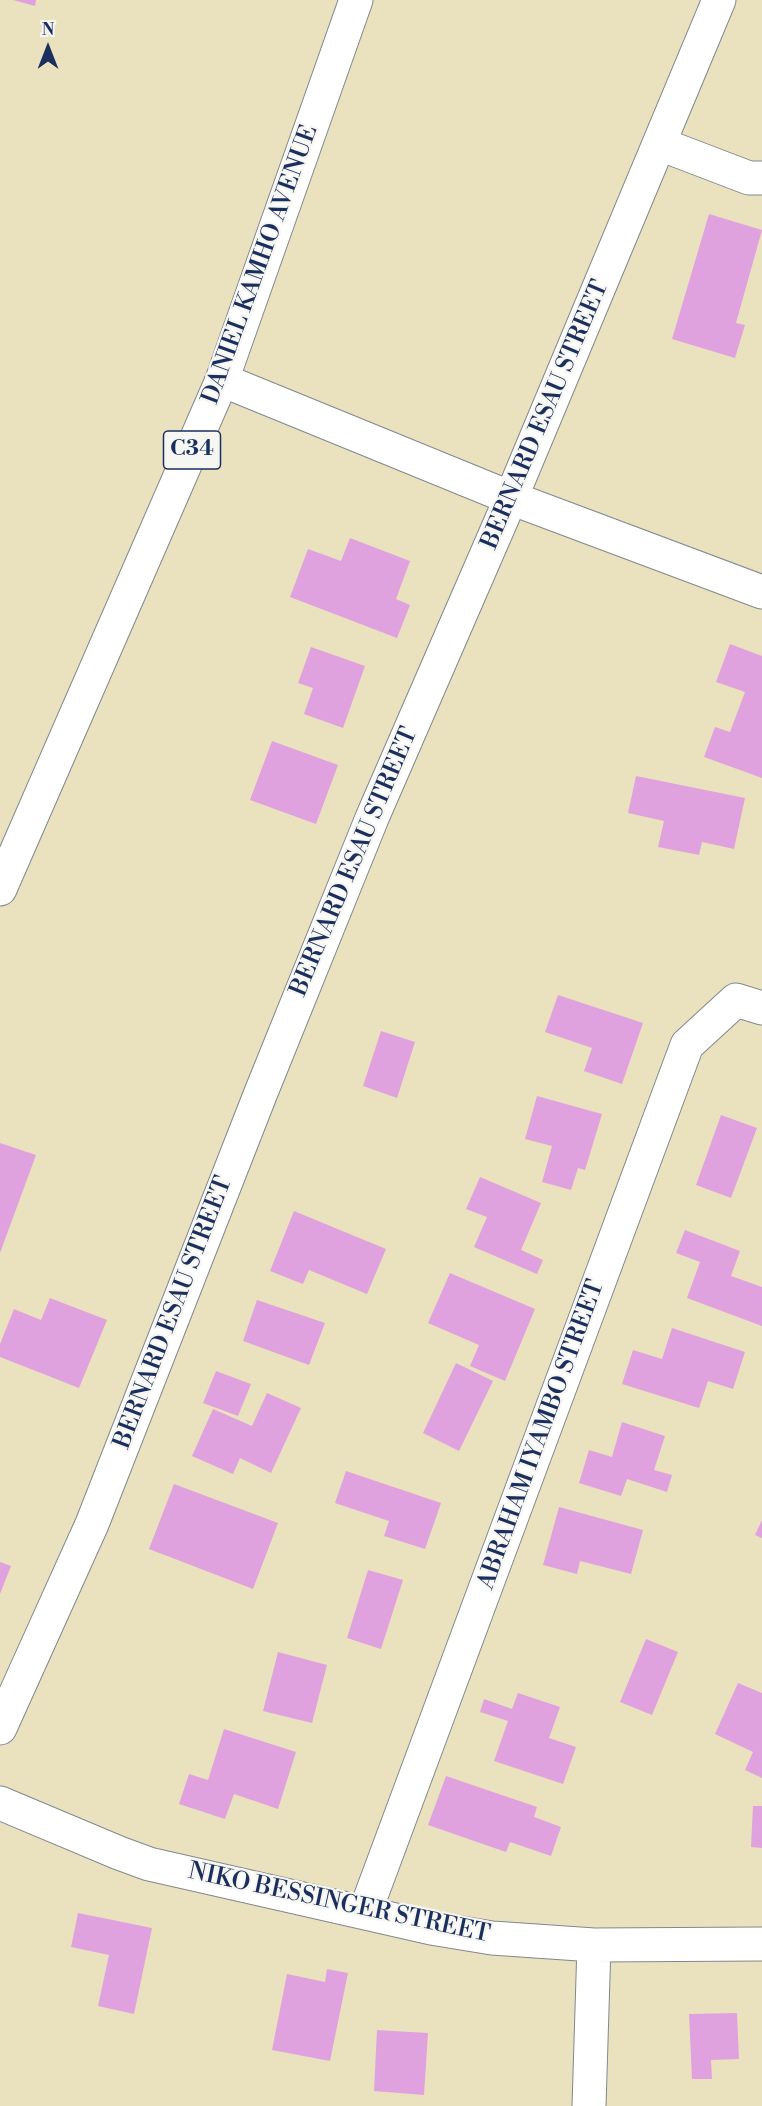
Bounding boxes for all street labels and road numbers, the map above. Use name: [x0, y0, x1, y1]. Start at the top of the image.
street label: DANIEL KAMHO AVENUE: [197, 121, 325, 409]
street label: BERNARD ESAU STREET: [476, 276, 616, 554]
road number: C34: [164, 431, 220, 469]
street label: BERNARD ESAU STREET: [285, 723, 425, 1001]
street label: BERNARD ESAU STREET: [109, 1173, 239, 1453]
street label: ABRAHAM IYAMBO STREET: [473, 1276, 611, 1594]
street label: NIKO BESSINGER STREET: [185, 1858, 493, 1950]

